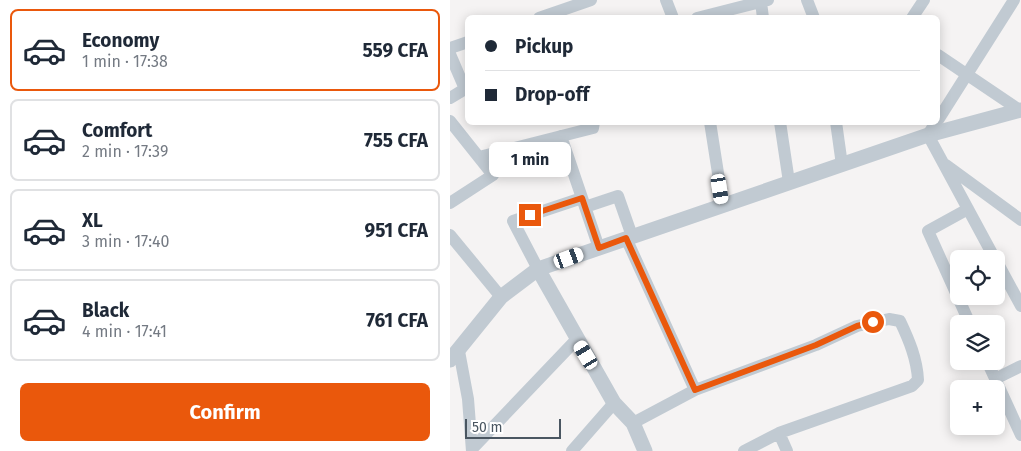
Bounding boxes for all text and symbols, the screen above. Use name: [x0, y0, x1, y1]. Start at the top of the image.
icon: car: [22, 28, 67, 73]
text: Economy: [82, 29, 159, 52]
text: Pickup: [515, 35, 573, 58]
text: 559 CFA: [362, 39, 428, 62]
text: 1 min · 17:38: [82, 52, 168, 71]
text: Drop-off: [515, 83, 589, 106]
icon: car: [22, 118, 67, 163]
text: Comfort: [82, 119, 152, 142]
text: 755 CFA: [364, 129, 428, 152]
text: 2 min · 17:39: [82, 142, 168, 161]
callout: 1 min: [489, 142, 571, 178]
text: 1 min: [511, 150, 549, 169]
car: [710, 173, 729, 205]
route end: [519, 204, 541, 226]
icon: car: [22, 208, 67, 253]
text: XL: [82, 209, 103, 232]
text: 951 CFA: [365, 219, 428, 242]
text: 3 min · 17:40: [82, 232, 169, 251]
car: [552, 246, 585, 270]
map controls: [950, 250, 1005, 435]
button: locate: [950, 250, 1005, 305]
icon: car: [22, 298, 67, 343]
text: Black: [82, 299, 129, 322]
text: 761 CFA: [366, 309, 428, 332]
route start: [862, 311, 884, 333]
button: layers: [950, 315, 1005, 370]
text: 4 min · 17:41: [82, 322, 167, 341]
car: [571, 338, 600, 372]
button: +: [950, 380, 1005, 435]
button: Confirm: [20, 383, 430, 441]
scale bar: [465, 416, 561, 439]
text: 50 m: [472, 419, 503, 436]

